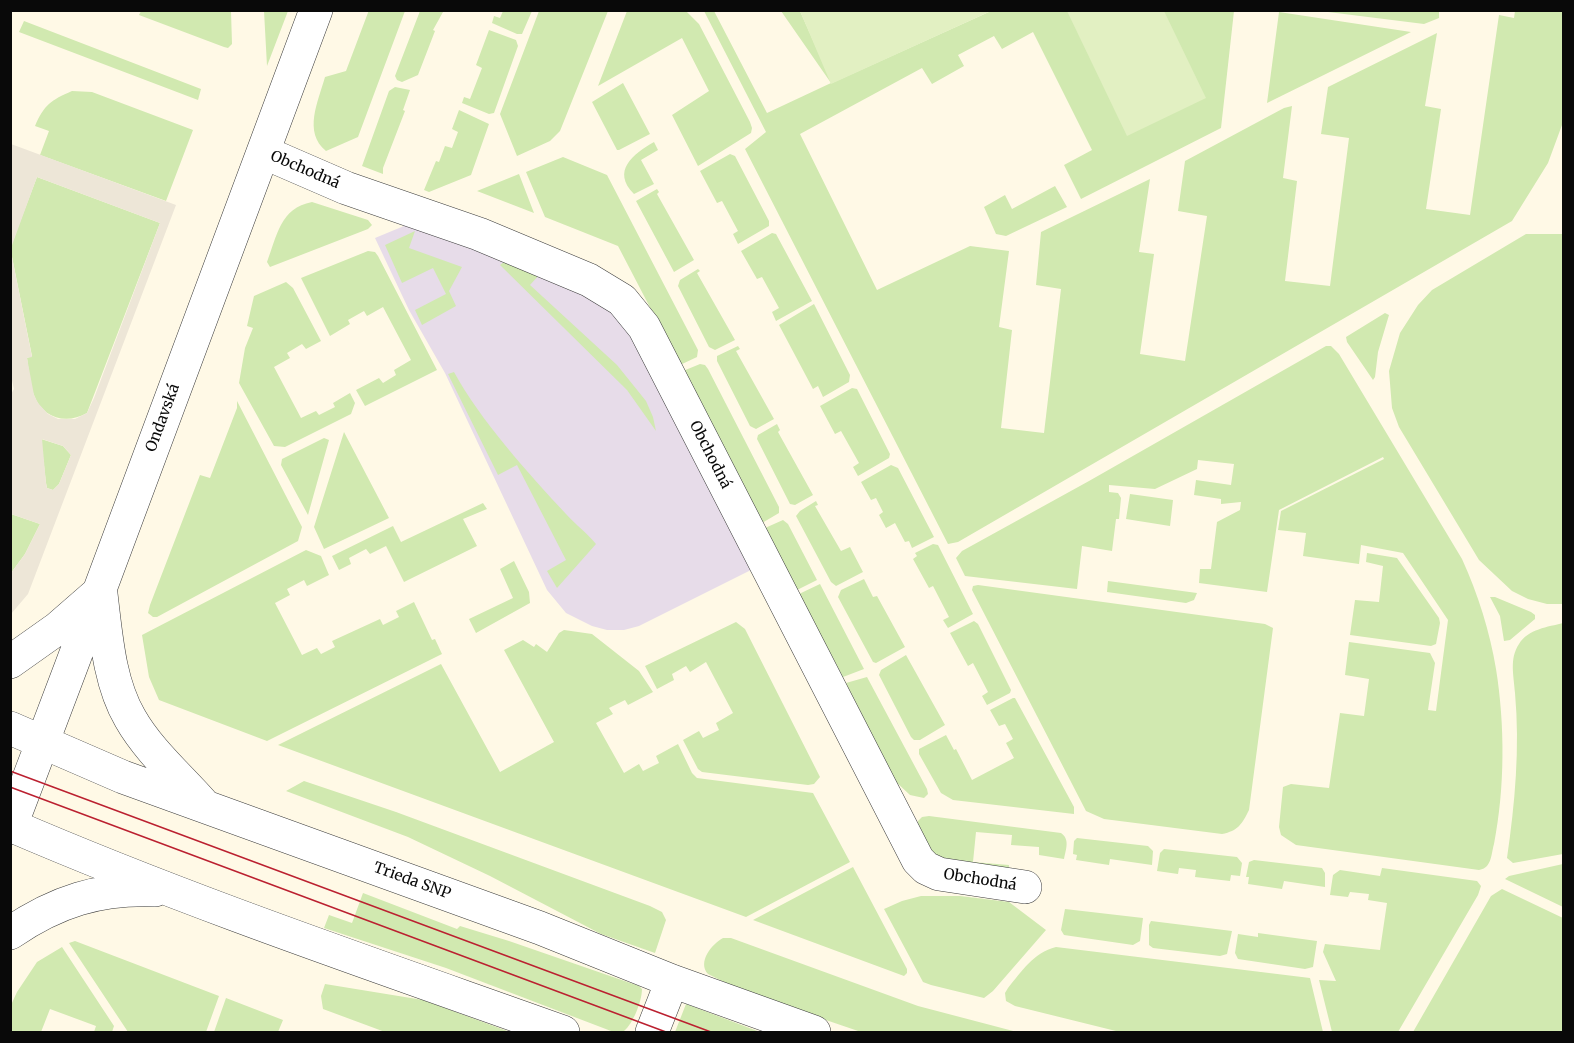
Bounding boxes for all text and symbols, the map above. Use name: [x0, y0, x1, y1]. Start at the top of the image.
street label: Obchodná: [268, 147, 342, 193]
street label: Ondavská: [142, 382, 184, 454]
street label: Obchodná: [685, 418, 735, 492]
street label: Trieda SNP: [371, 859, 453, 903]
street label: Obchodná: [942, 865, 1018, 895]

